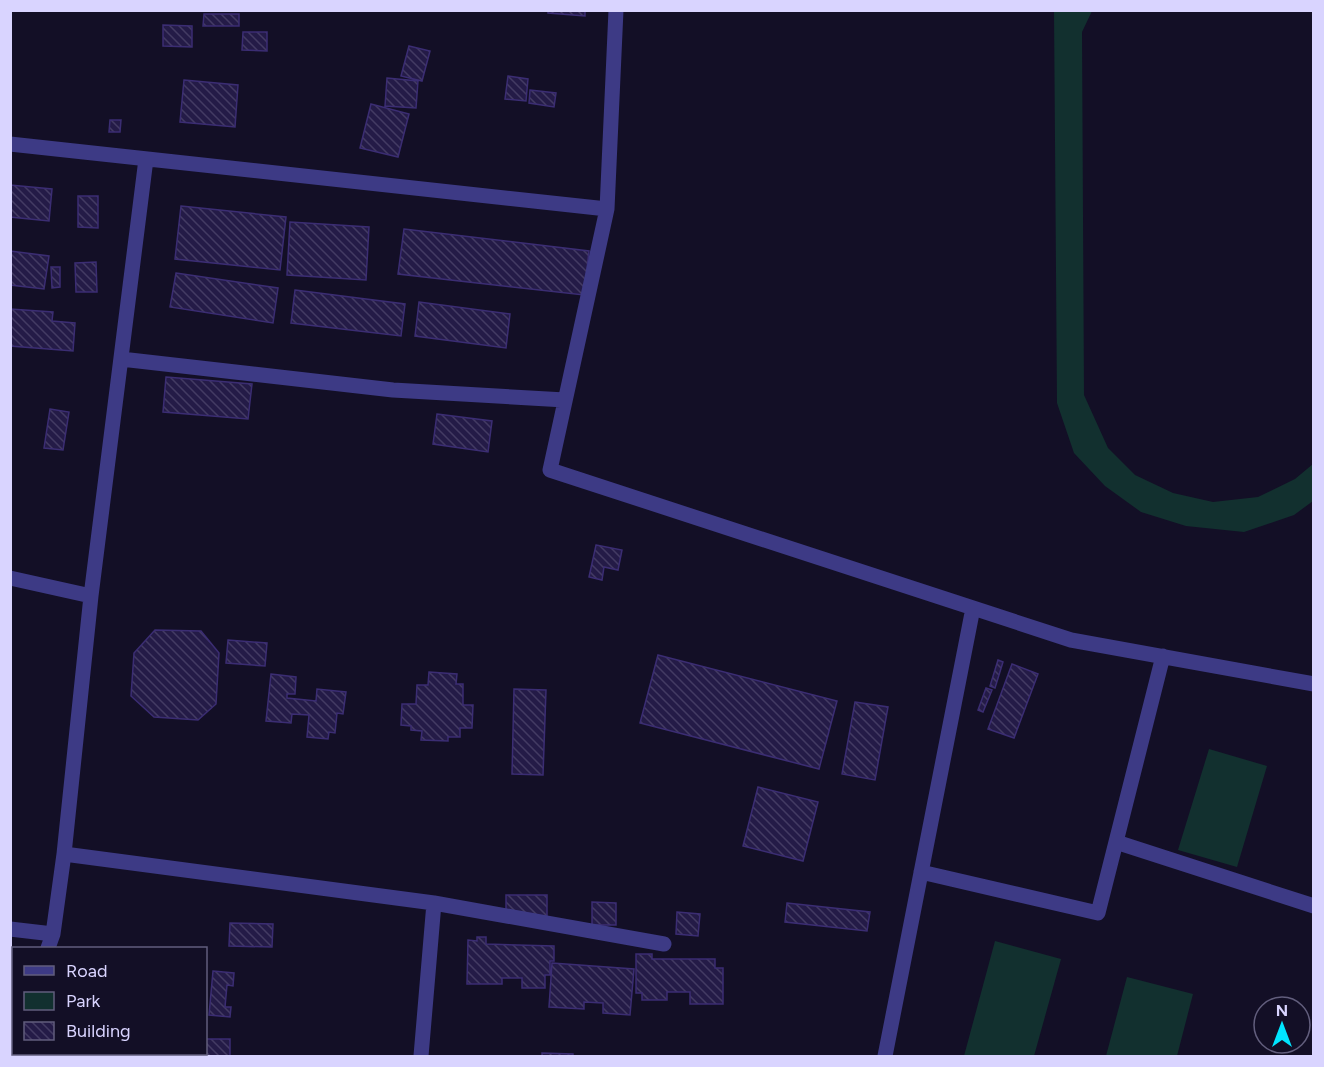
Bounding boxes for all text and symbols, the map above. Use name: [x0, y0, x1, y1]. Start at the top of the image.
legend: [12, 947, 207, 1055]
text: Road: [66, 960, 107, 982]
text: Park: [66, 990, 101, 1012]
north arrow: [1252, 995, 1312, 1055]
text: N: [1276, 1001, 1288, 1020]
text: Building: [66, 1020, 131, 1042]

